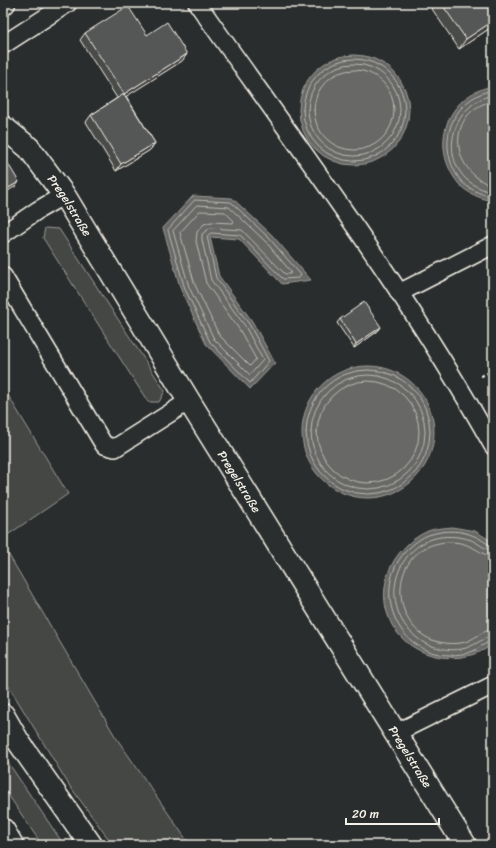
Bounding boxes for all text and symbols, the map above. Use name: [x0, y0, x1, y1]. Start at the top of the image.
street label: Pregelstraße: [41, 170, 98, 241]
street label: Pregelstraße: [211, 446, 267, 517]
street label: Pregelstraße: [382, 721, 438, 792]
scale bar: [346, 800, 439, 826]
text: 20 m: [352, 803, 379, 825]

